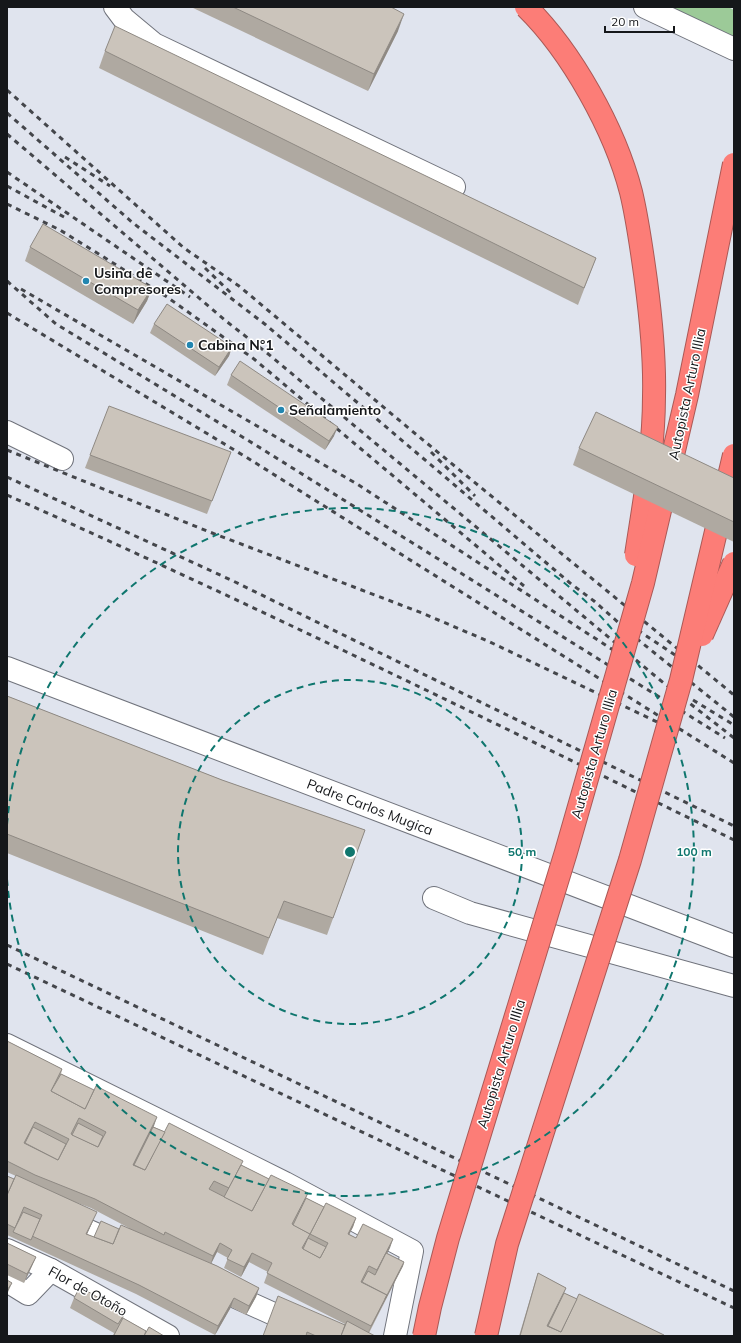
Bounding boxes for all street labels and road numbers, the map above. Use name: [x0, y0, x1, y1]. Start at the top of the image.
street label: Autopista Arturo Illia: [664, 327, 710, 461]
street label: Autopista Arturo Illia: [567, 687, 621, 821]
street label: Padre Carlos Mugica: [304, 775, 436, 839]
street label: Autopista Arturo Illia: [473, 997, 529, 1131]
street label: Flor de Otoño: [45, 1262, 131, 1320]

